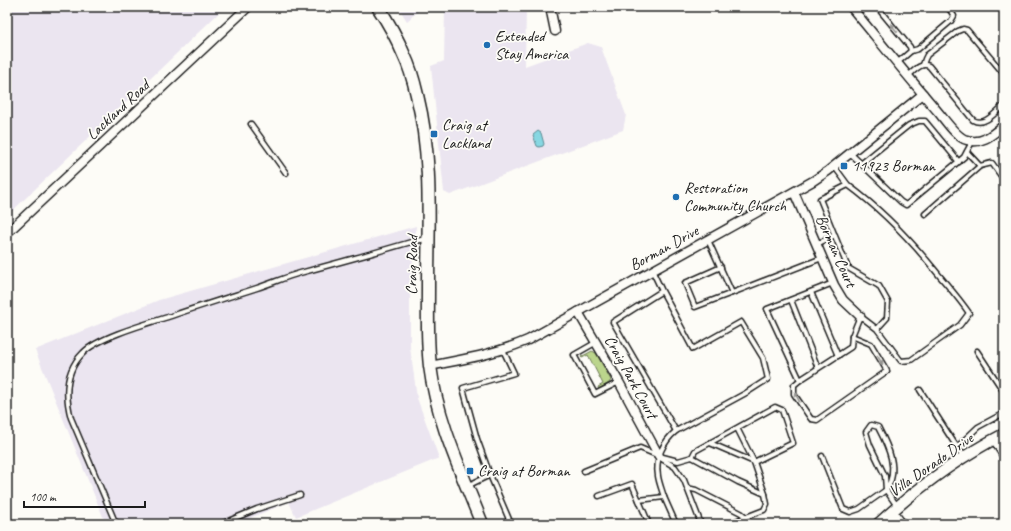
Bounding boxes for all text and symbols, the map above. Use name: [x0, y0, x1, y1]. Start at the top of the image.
one-way arrow: [890, 23, 899, 34]
place label: Extended Stay America: [495, 26, 569, 64]
marker: Extended Stay America: [482, 40, 492, 50]
street label: Lackland Road: [82, 74, 156, 144]
place label: Craig at Lackland: [442, 115, 493, 153]
marker: Craig at Lackland: [429, 129, 439, 139]
place label: 11923 Borman: [852, 156, 936, 176]
marker: 11923 Borman: [839, 161, 849, 171]
place label: Restoration Community Church: [684, 178, 787, 216]
marker: Restoration Community Church: [671, 192, 681, 202]
street label: Borman Court: [811, 212, 862, 292]
street label: Borman Drive: [626, 220, 704, 275]
street label: Craig Road: [401, 232, 423, 295]
street label: Craig Park Court: [600, 332, 663, 424]
one-way arrow: [877, 354, 884, 366]
one-way arrow: [794, 391, 800, 403]
street label: Villa Dorado Drive: [885, 428, 979, 501]
place label: Craig at Borman: [478, 461, 570, 481]
marker: Craig at Borman: [465, 466, 475, 476]
scale bar: [24, 483, 145, 509]
text: 100 m: [30, 489, 57, 505]

